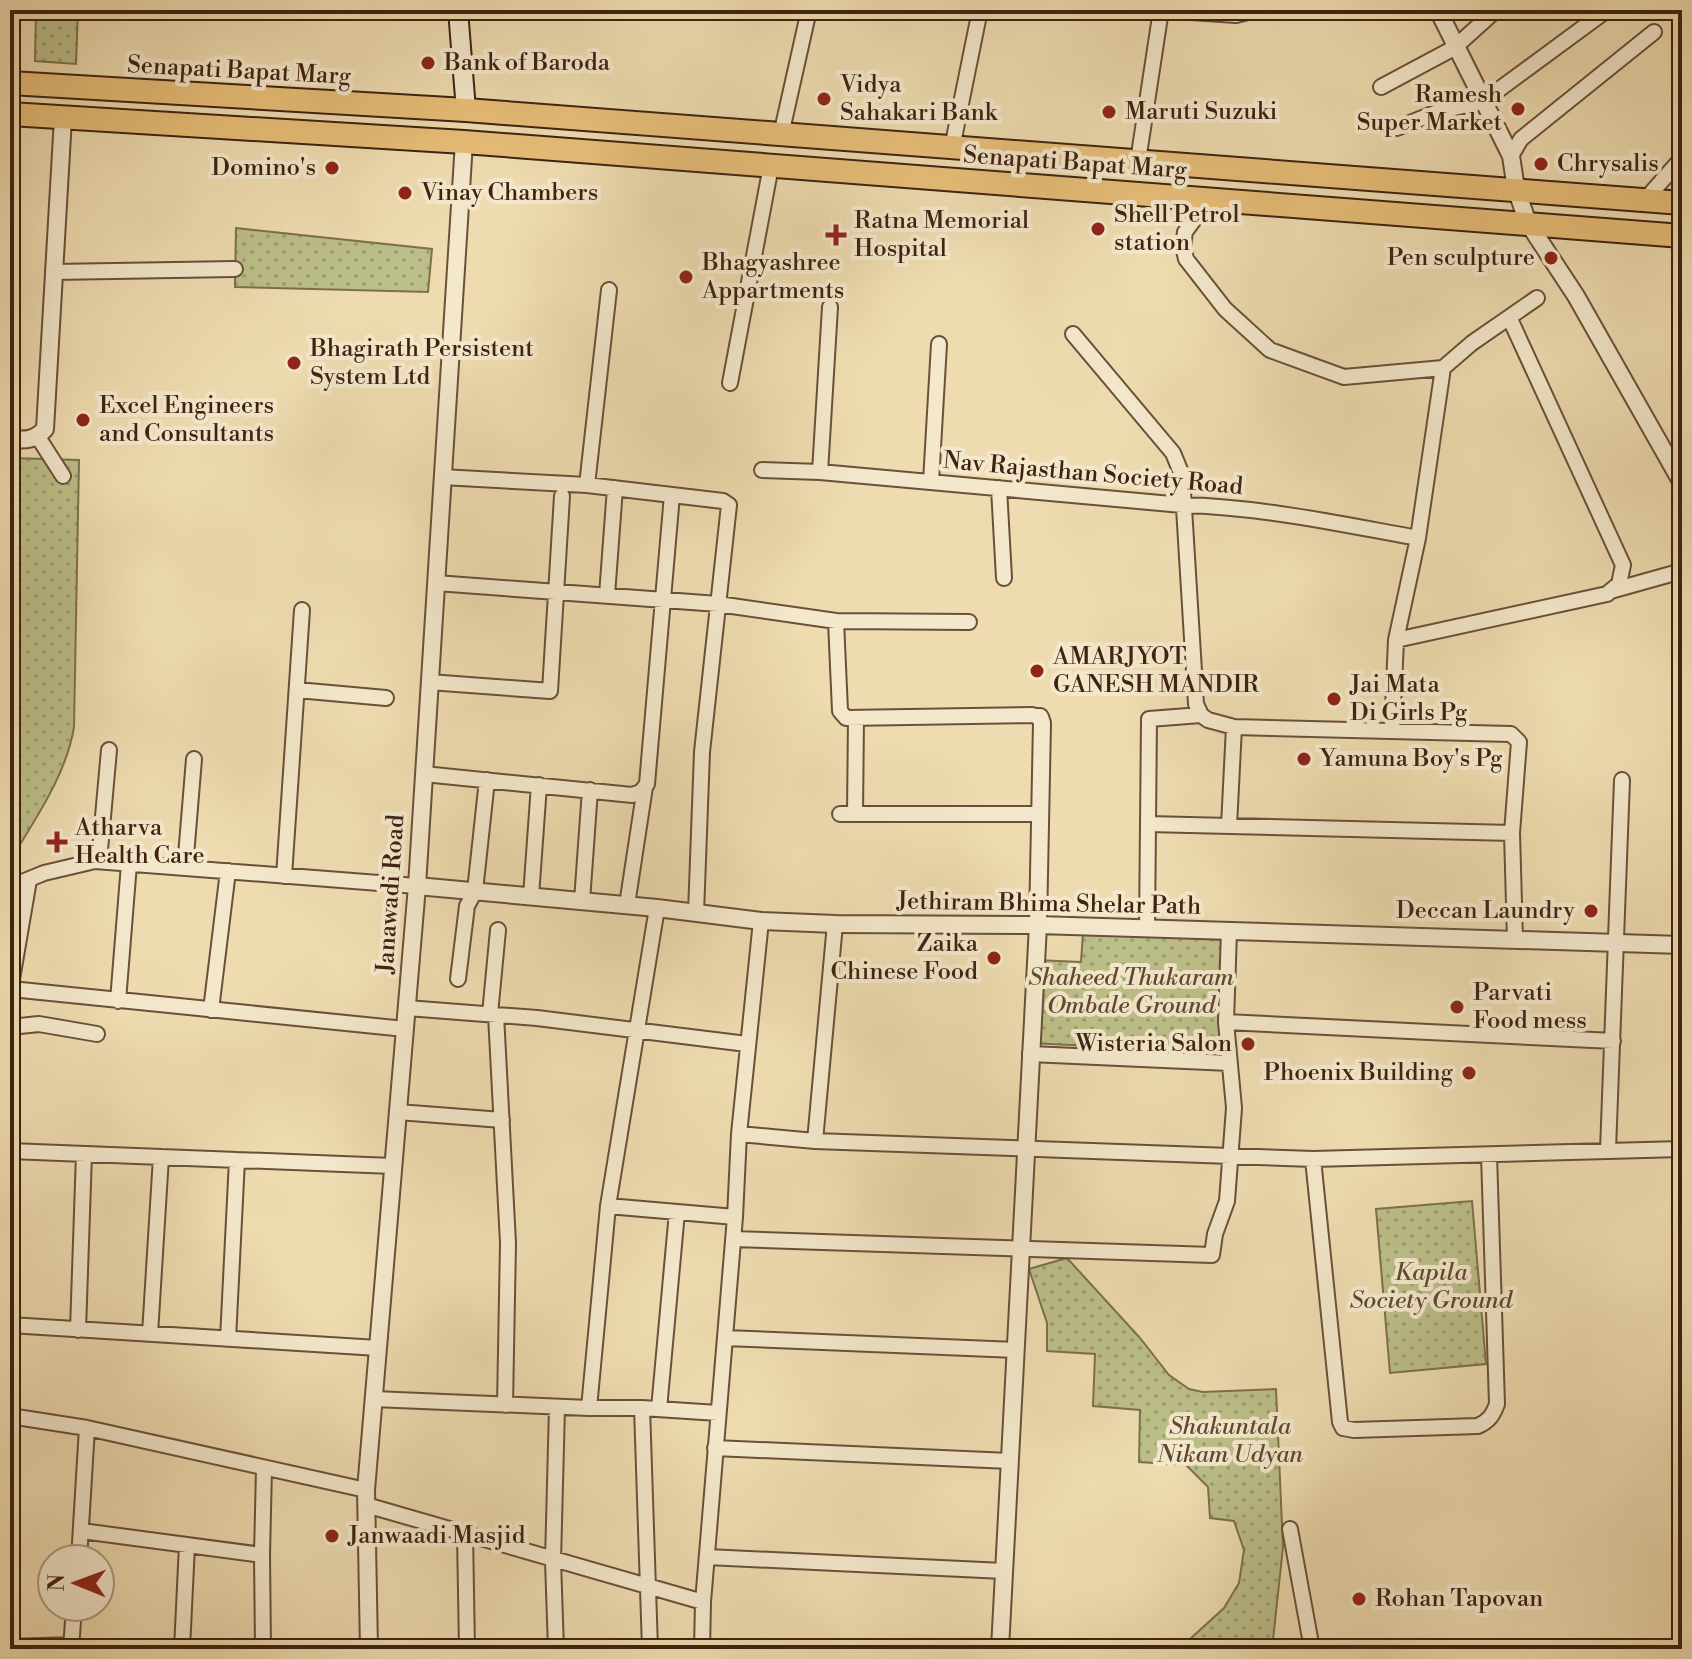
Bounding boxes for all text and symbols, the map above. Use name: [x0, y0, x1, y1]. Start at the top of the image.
place label: Bank of Baroda: [443, 48, 611, 78]
street label: Senapati Bapat Marg: [126, 50, 352, 92]
marker: Bank of Baroda: [419, 54, 437, 72]
place label: Vidya Sahakari Bank: [839, 70, 999, 128]
place label: Ramesh Super Market: [1357, 80, 1502, 138]
marker: Vidya Sahakari Bank: [815, 90, 833, 108]
place label: Maruti Suzuki: [1125, 97, 1278, 127]
marker: Ramesh Super Market: [1509, 100, 1527, 118]
marker: Maruti Suzuki: [1100, 103, 1118, 121]
street label: Senapati Bapat Marg: [962, 140, 1188, 186]
place label: Chrysalis: [1557, 149, 1659, 179]
place label: Domino's: [211, 153, 316, 183]
marker: Chrysalis: [1532, 155, 1550, 173]
marker: Domino's: [323, 159, 341, 177]
place label: Vinay Chambers: [420, 178, 598, 208]
marker: Vinay Chambers: [396, 184, 414, 202]
place label: Shell Petrol station: [1114, 200, 1240, 258]
place label: Ratna Memorial Hospital: [854, 206, 1029, 264]
marker: Shell Petrol station: [1089, 220, 1107, 238]
marker: Ratna Memorial Hospital: [825, 224, 847, 246]
place label: Pen sculpture: [1387, 243, 1535, 273]
place label: Bhagyashree Appartments: [701, 248, 844, 306]
marker: Pen sculpture: [1542, 249, 1560, 267]
marker: Bhagyashree Appartments: [677, 268, 695, 286]
place label: Bhagirath Persistent System Ltd: [309, 334, 534, 392]
marker: Bhagirath Persistent System Ltd: [285, 354, 303, 372]
place label: Excel Engineers and Consultants: [99, 391, 274, 449]
marker: Excel Engineers and Consultants: [74, 411, 92, 429]
street label: Nav Rajasthan Society Road: [942, 446, 1245, 502]
place label: AMARJYOT GANESH MANDIR: [1052, 642, 1260, 700]
marker: AMARJYOT GANESH MANDIR: [1028, 662, 1046, 680]
place label: Jai Mata Di Girls Pg: [1349, 670, 1468, 728]
marker: Jai Mata Di Girls Pg: [1325, 690, 1343, 708]
place label: Yamuna Boy's Pg: [1318, 744, 1503, 774]
marker: Yamuna Boy's Pg: [1295, 750, 1313, 768]
place label: Atharva Health Care: [74, 813, 205, 871]
street label: Janawadi Road: [370, 813, 412, 976]
marker: Atharva Health Care: [46, 831, 68, 853]
street label: Jethiram Bhima Shelar Path: [896, 886, 1201, 922]
place label: Deccan Laundry: [1396, 896, 1575, 926]
marker: Deccan Laundry: [1582, 902, 1600, 920]
place label: Zaika Chinese Food: [831, 929, 979, 987]
marker: Zaika Chinese Food: [985, 949, 1003, 967]
park label: Shaheed Thukaram Ombale Ground: [1028, 963, 1234, 1021]
place label: Parvati Food mess: [1473, 978, 1587, 1036]
marker: Parvati Food mess: [1448, 998, 1466, 1016]
place label: Wisteria Salon: [1074, 1029, 1232, 1059]
marker: Wisteria Salon: [1239, 1035, 1257, 1053]
place label: Phoenix Building: [1263, 1058, 1454, 1088]
marker: Phoenix Building: [1460, 1064, 1478, 1082]
park label: Kapila Society Ground: [1350, 1258, 1514, 1316]
park label: Shakuntala Nikam Udyan: [1156, 1412, 1303, 1470]
place label: Janwaadi Masjid: [347, 1521, 526, 1551]
marker: Janwaadi Masjid: [323, 1527, 341, 1545]
north arrow: [36, 1543, 116, 1623]
text: N: [44, 1573, 71, 1592]
place label: Rohan Tapovan: [1375, 1584, 1543, 1614]
marker: Rohan Tapovan: [1350, 1590, 1368, 1608]

